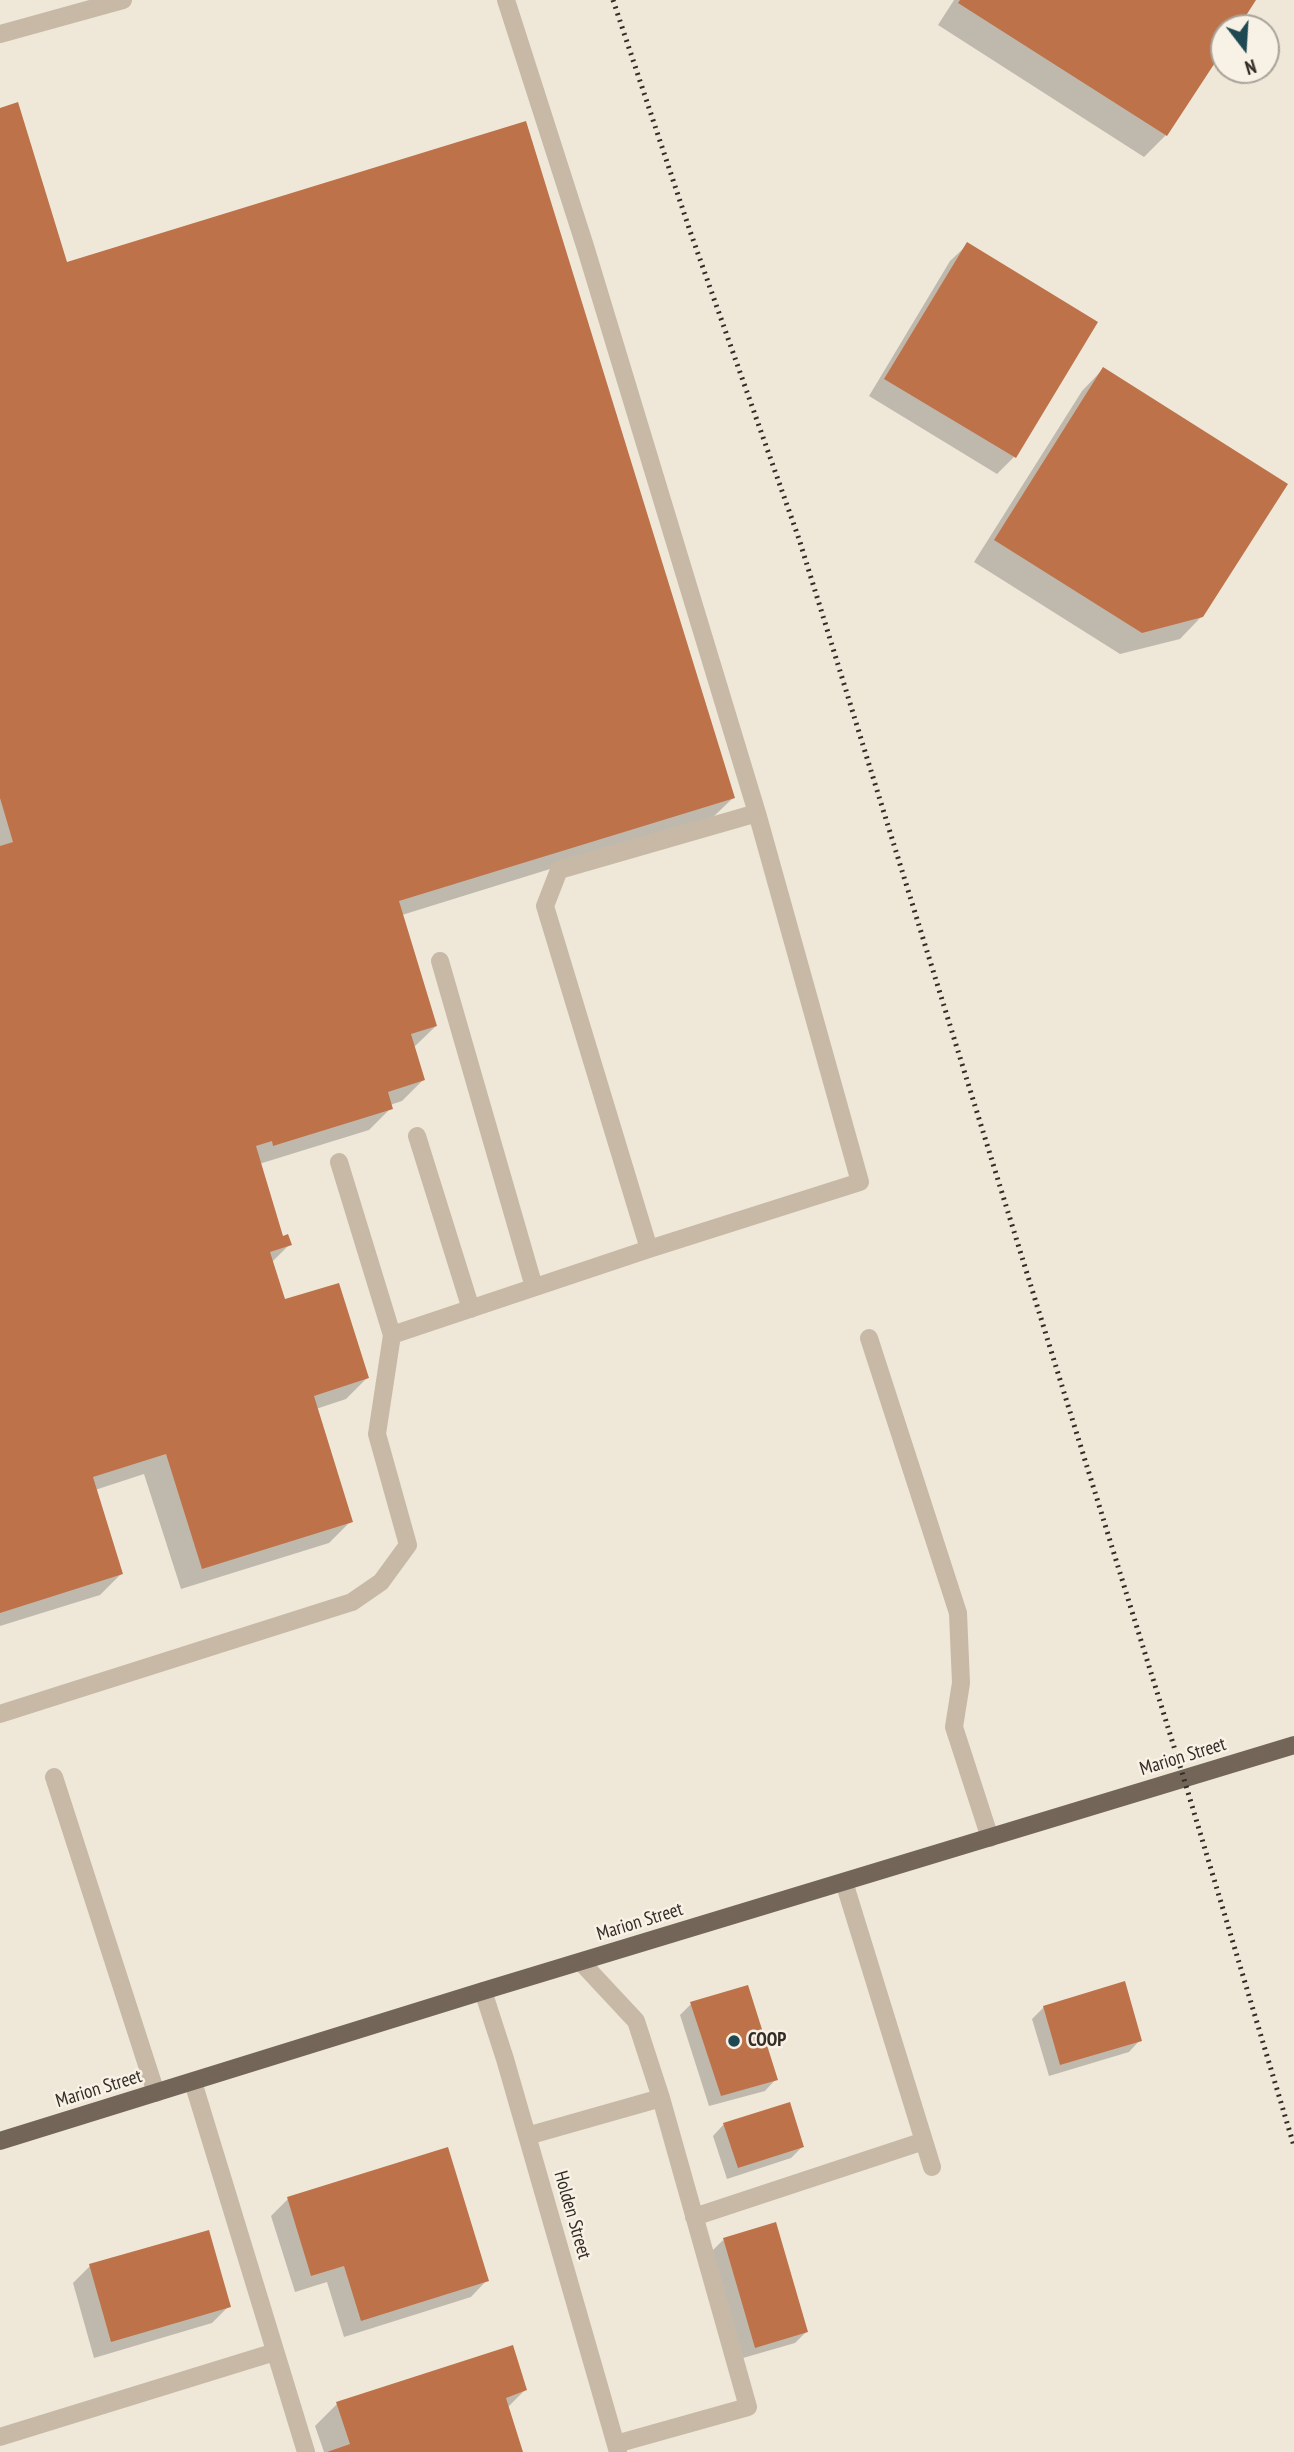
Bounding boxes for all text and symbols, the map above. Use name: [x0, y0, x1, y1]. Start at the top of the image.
north arrow: [1210, 14, 1280, 84]
text: N: [1242, 54, 1259, 80]
street label: Marion Street: [1137, 1733, 1229, 1781]
street label: Marion Street: [594, 1898, 686, 1946]
place label: COOP: [748, 2030, 786, 2052]
marker: COOP: [726, 2033, 742, 2049]
street label: Marion Street: [53, 2065, 145, 2113]
street label: Holden Street: [549, 2168, 595, 2262]

